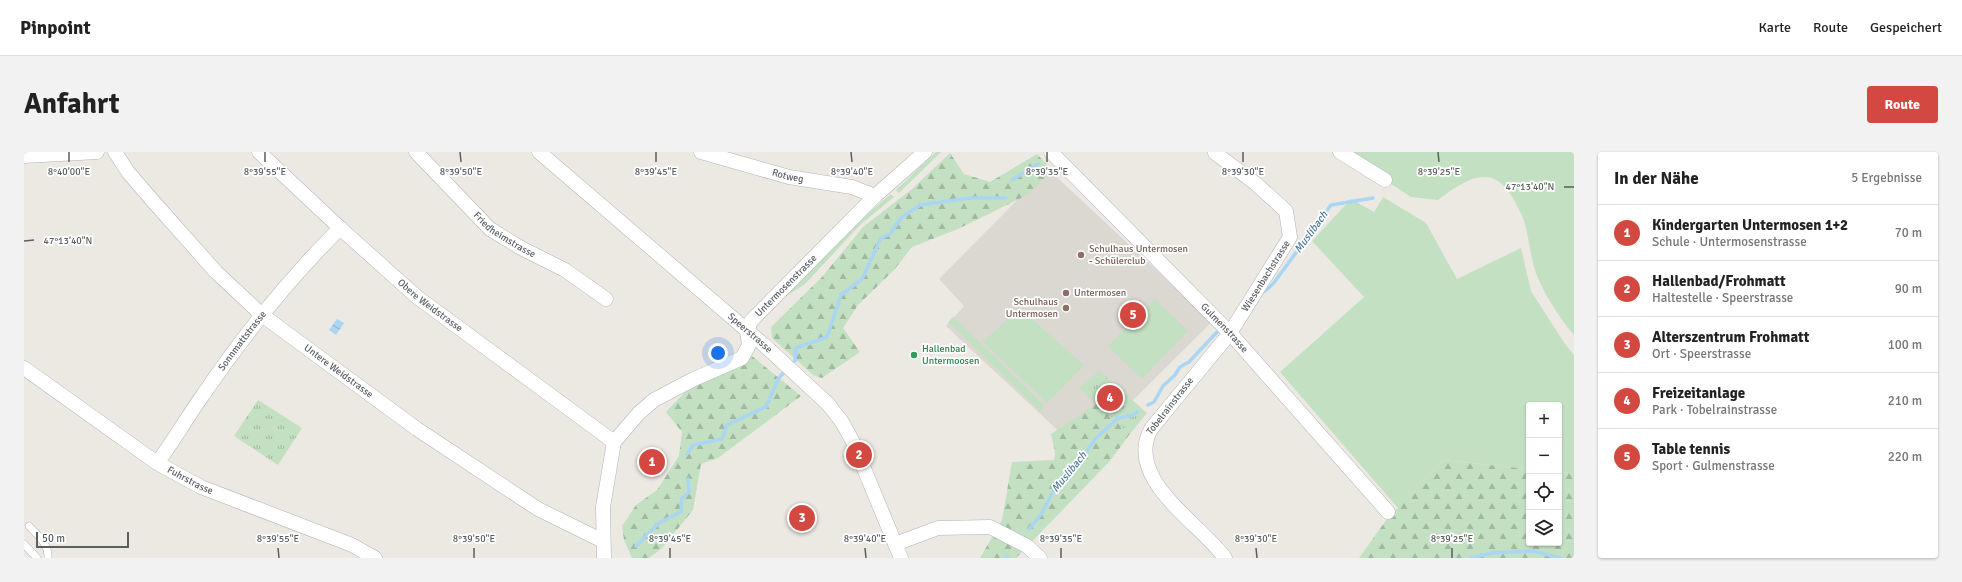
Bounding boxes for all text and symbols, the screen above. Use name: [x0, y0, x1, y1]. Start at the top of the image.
text: Pinpoint: [20, 16, 91, 40]
text: Karte: [1758, 19, 1791, 36]
text: Route: [1813, 19, 1848, 36]
text: Gespeichert: [1870, 19, 1942, 36]
button: Route: [1867, 86, 1938, 123]
text: Anfahrt: [24, 87, 120, 121]
text: 8°40'00"E: [48, 166, 90, 178]
text: 8°39'55"E: [244, 166, 286, 178]
text: 8°39'50"E: [440, 166, 482, 178]
text: 8°39'45"E: [635, 166, 677, 178]
street label: Rotweg: [771, 166, 804, 185]
text: 8°39'40"E: [831, 166, 873, 178]
text: 8°39'35"E: [1026, 166, 1068, 178]
text: 8°39'30"E: [1222, 166, 1264, 178]
text: 8°39'25"E: [1418, 166, 1460, 178]
text: In der Nähe: [1614, 168, 1699, 189]
text: 5 Ergebnisse: [1851, 170, 1922, 186]
text: 47°13'40"N: [1506, 181, 1554, 193]
water label: Muslibach: [1292, 208, 1331, 255]
street label: Friedheimstrasse: [471, 209, 538, 260]
text: Kindergarten Untermosen 1+2: [1652, 216, 1848, 234]
text: 1: [1623, 225, 1631, 241]
text: 70 m: [1895, 225, 1922, 241]
text: Schule · Untermosenstrasse: [1652, 234, 1807, 250]
text: 47°13'40"N: [44, 235, 92, 247]
street label: Wiesenbachstrasse: [1239, 238, 1293, 314]
place label: Schulhaus Untermosen - Schülerclub: [1089, 243, 1188, 267]
marker: Schulhaus Untermosen - Schülerclub: [1076, 250, 1086, 260]
street label: Untermosenstrasse: [753, 252, 819, 319]
text: Hallenbad/Frohmatt: [1652, 272, 1786, 290]
street label: Obere Weidstrasse: [395, 276, 465, 335]
text: 2: [1623, 281, 1631, 297]
text: 90 m: [1895, 281, 1922, 297]
place label: Untermosen: [1074, 287, 1126, 299]
marker: Untermosen: [1061, 288, 1071, 298]
text: Haltestelle · Speerstrasse: [1652, 290, 1793, 306]
place label: Schulhaus Untermosen: [1006, 296, 1059, 320]
pin: 5: [1120, 300, 1146, 330]
street label: Gulmenstrasse: [1198, 301, 1251, 355]
marker: Schulhaus Untermosen: [1061, 303, 1071, 313]
street label: Sonnmattstrasse: [216, 309, 269, 373]
street label: Speerstrasse: [725, 310, 775, 356]
text: Alterszentrum Frohmatt: [1652, 328, 1809, 346]
text: 3: [1623, 337, 1631, 353]
text: 100 m: [1888, 337, 1922, 353]
street label: Untere Weidstrasse: [302, 342, 375, 401]
your location: [708, 343, 728, 363]
place label: Hallenbad Untermoosen: [922, 343, 979, 367]
text: Ort · Speerstrasse: [1652, 346, 1751, 362]
marker: Hallenbad Untermoosen: [909, 350, 919, 360]
street label: Tobelrainstrasse: [1144, 375, 1196, 437]
pin: 4: [1097, 383, 1123, 413]
text: Freizeitanlage: [1652, 384, 1745, 402]
text: 4: [1623, 393, 1631, 409]
text: 210 m: [1888, 393, 1922, 409]
map controls: [1526, 402, 1562, 546]
button: +: [1526, 402, 1562, 438]
text: Park · Tobelrainstrasse: [1652, 402, 1777, 418]
button: −: [1526, 438, 1562, 474]
pin: 2: [846, 440, 872, 470]
text: Table tennis: [1652, 440, 1730, 458]
pin: 1: [639, 447, 665, 477]
water label: Muslibach: [1049, 448, 1090, 495]
text: 5: [1623, 449, 1631, 465]
text: 220 m: [1888, 449, 1922, 465]
text: Sport · Gulmenstrasse: [1652, 458, 1775, 474]
street label: Fuhrstrasse: [165, 464, 215, 497]
button: locate: [1526, 474, 1562, 510]
pin: 3: [789, 503, 815, 533]
button: layers: [1526, 510, 1562, 546]
scale bar: [36, 530, 129, 549]
text: 50 m: [42, 532, 65, 545]
text: 8°39'55"E: [257, 533, 299, 545]
text: 8°39'50"E: [453, 533, 495, 545]
text: 8°39'45"E: [649, 533, 691, 545]
text: 8°39'40"E: [844, 533, 886, 545]
text: 8°39'35"E: [1040, 533, 1082, 545]
text: 8°39'30"E: [1235, 533, 1277, 545]
text: 8°39'25"E: [1431, 533, 1473, 545]

